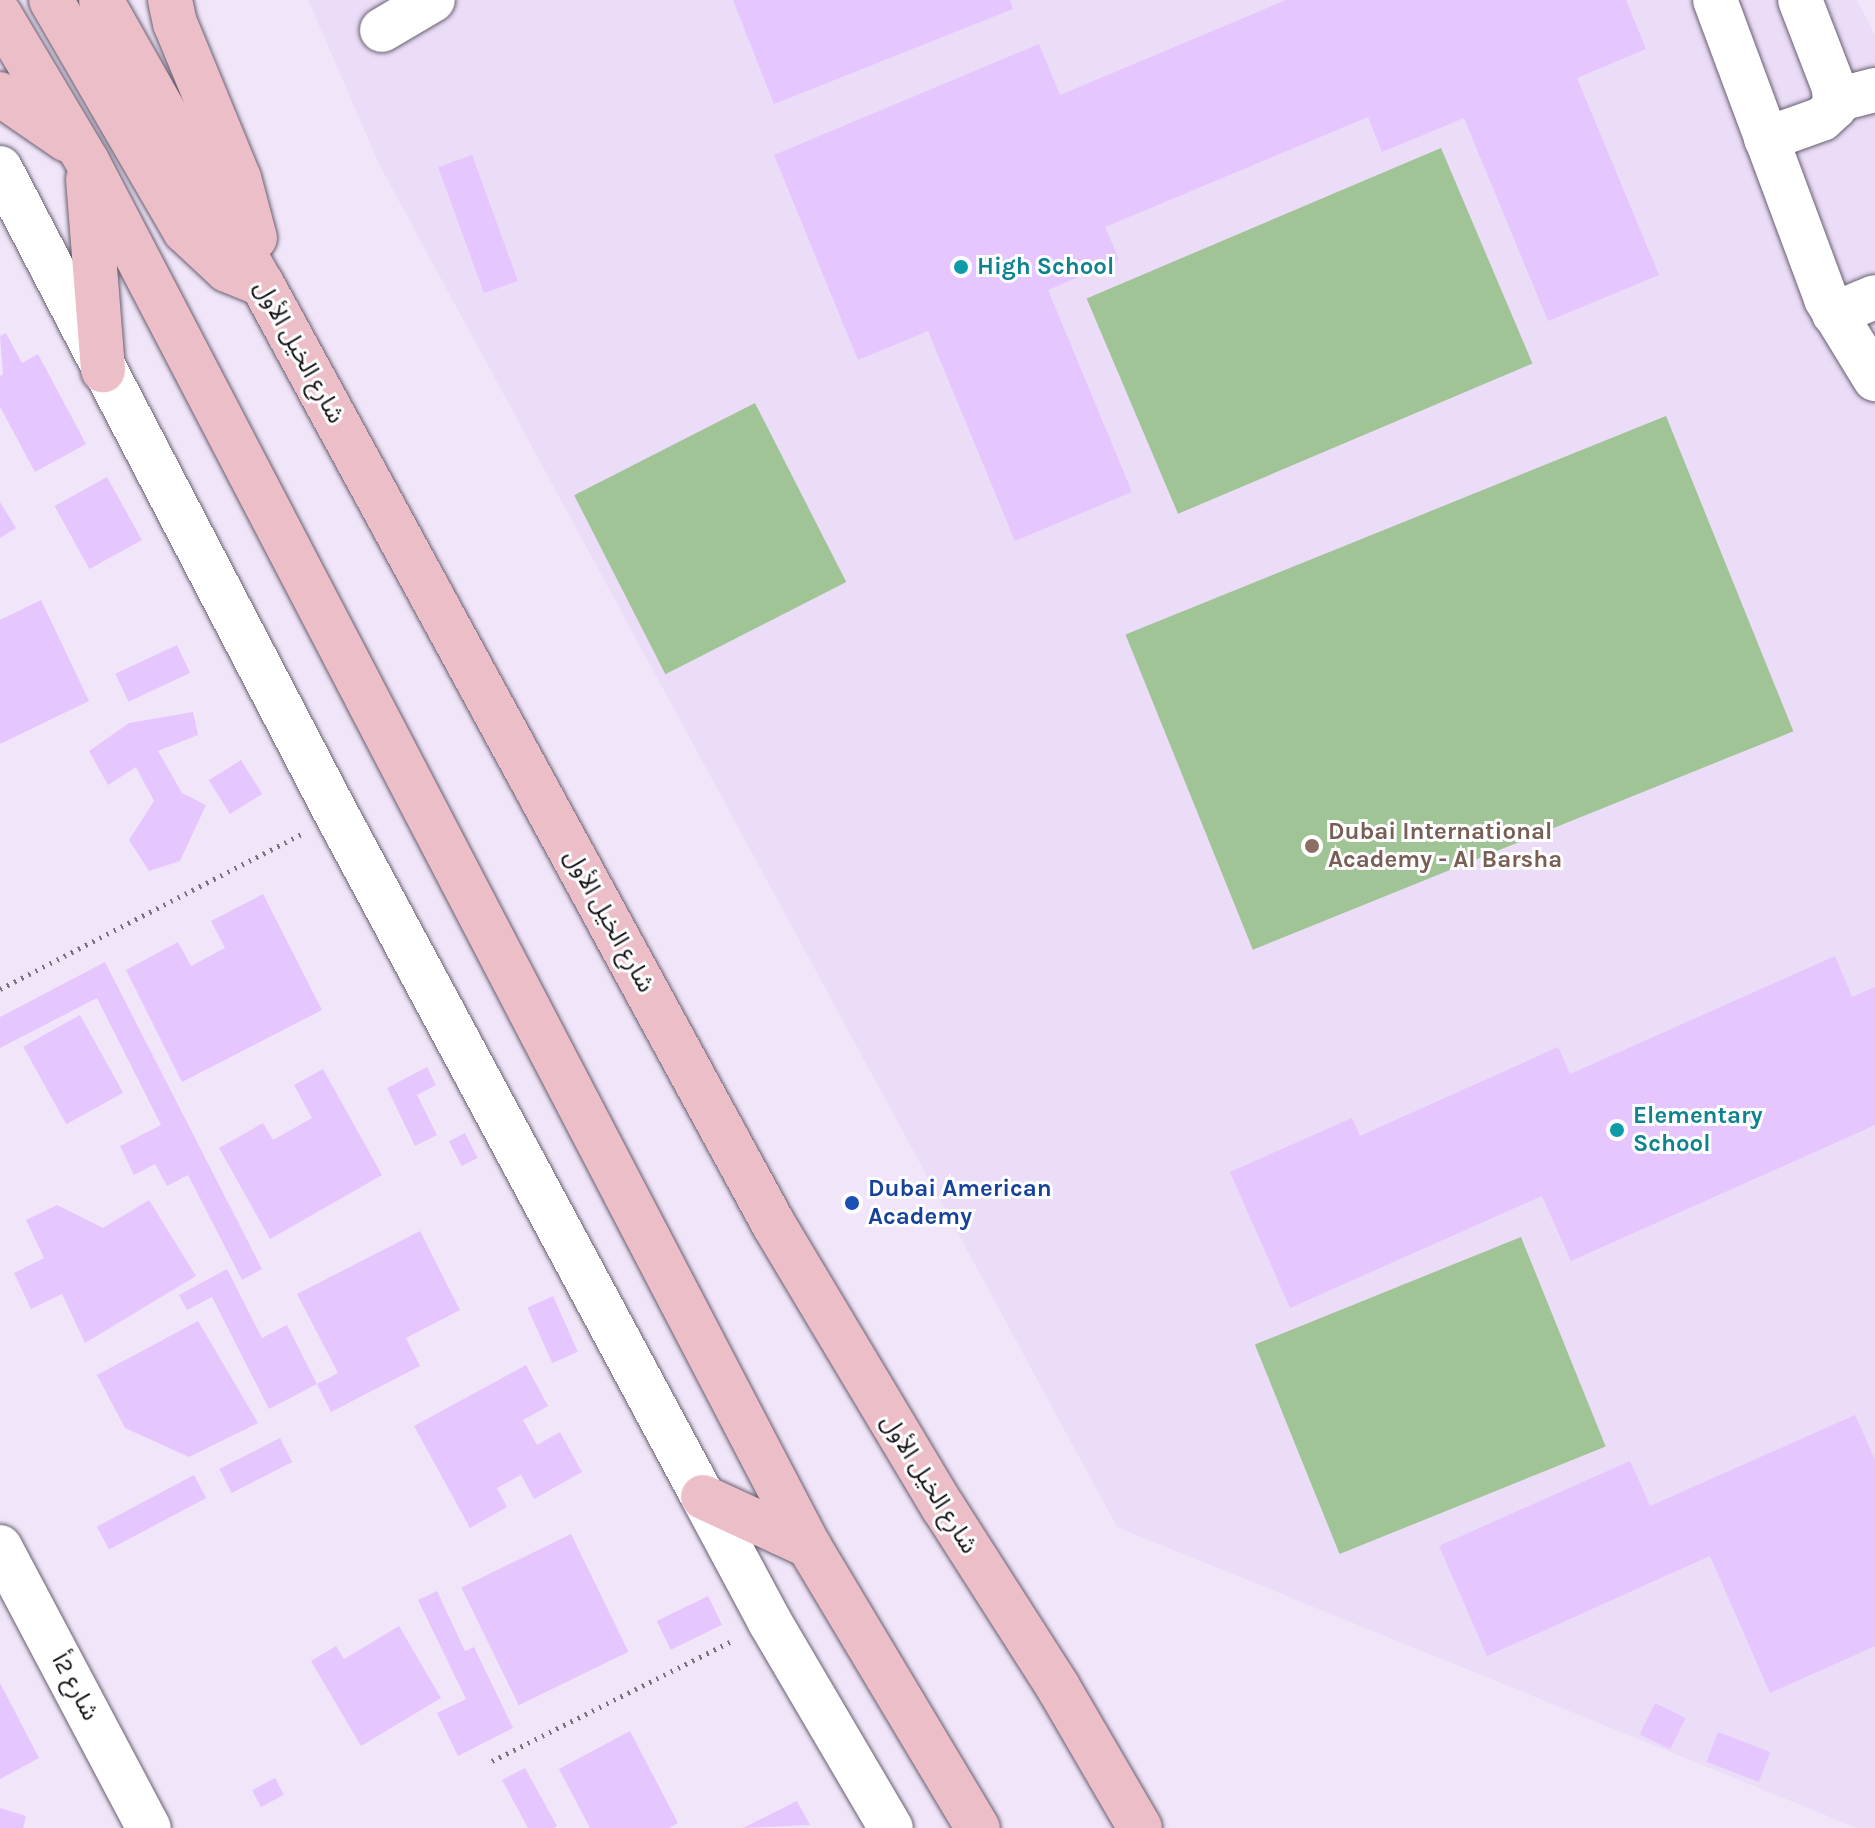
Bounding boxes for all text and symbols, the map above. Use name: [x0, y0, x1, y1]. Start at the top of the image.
place label: High School: [977, 253, 1114, 281]
marker: High School: [952, 258, 970, 276]
street label: شارع الخيل الأول: [248, 275, 350, 429]
place label: Dubai International Academy - Al Barsha: [1328, 818, 1562, 874]
marker: Dubai International Academy - Al Barsha: [1303, 837, 1321, 855]
street label: شارع الخيل الأول: [558, 844, 660, 998]
place label: Elementary School: [1633, 1102, 1763, 1158]
marker: Elementary School: [1608, 1121, 1626, 1139]
place label: Dubai American Academy: [868, 1175, 1052, 1231]
marker: Dubai American Academy: [843, 1194, 861, 1212]
street label: شارع الخيل الأول: [875, 1409, 983, 1559]
street label: شارع 2أ: [45, 1648, 105, 1726]

